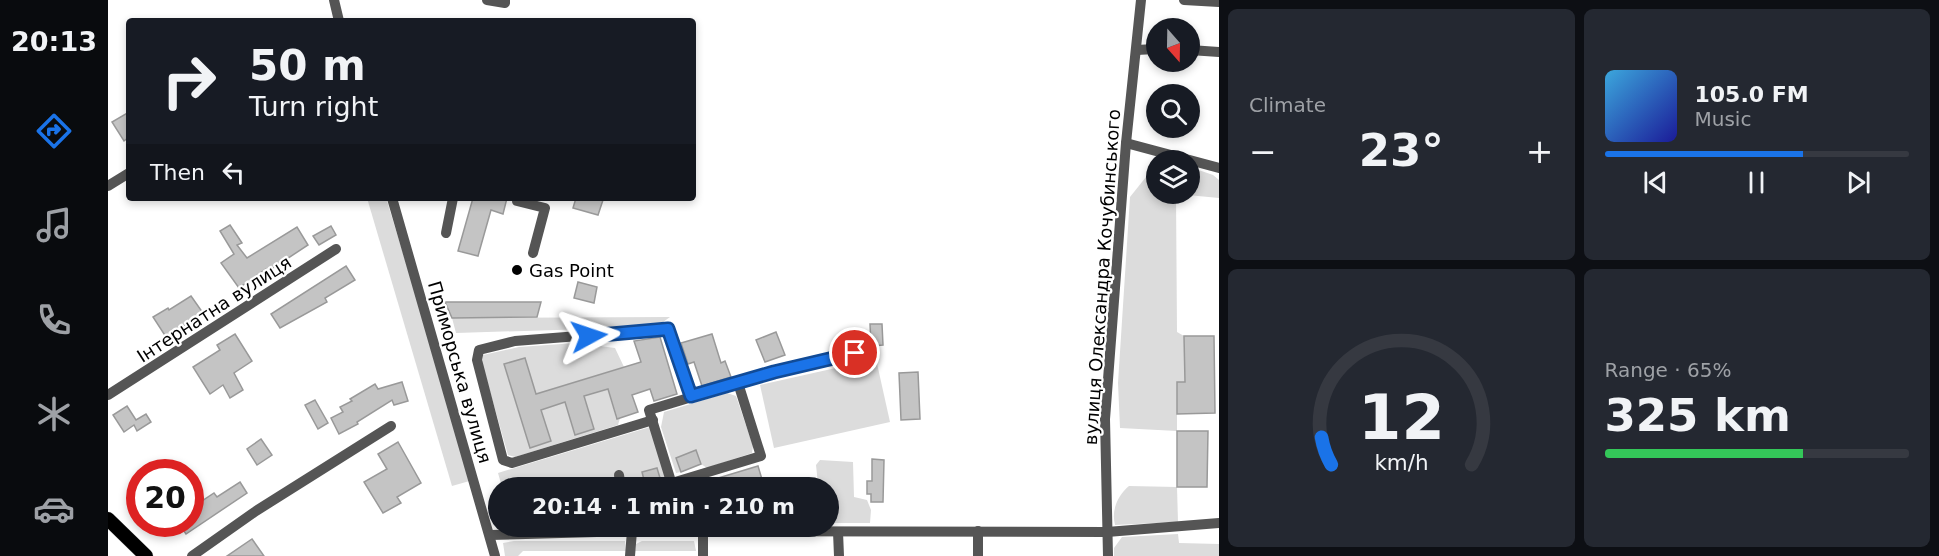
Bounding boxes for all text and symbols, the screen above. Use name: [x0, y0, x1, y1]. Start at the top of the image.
north arrow: [1146, 18, 1200, 72]
map controls: [1146, 18, 1200, 204]
text: 20:13: [11, 26, 97, 57]
text: 50 m: [249, 41, 366, 90]
icon: right: [150, 42, 228, 120]
text: 105.0 FM: [1695, 82, 1809, 107]
button: search: [1146, 84, 1200, 138]
text: Turn right: [249, 91, 378, 122]
text: Climate: [1249, 93, 1326, 117]
text: Music: [1695, 107, 1751, 131]
street label: вулиця Олександра Кочубинського: [1080, 108, 1124, 446]
icon: directions: [33, 110, 75, 152]
text: 23°: [1359, 124, 1444, 177]
text: −: [1249, 132, 1277, 171]
text: +: [1526, 132, 1554, 171]
button: layers: [1146, 150, 1200, 204]
icon: left: [217, 156, 250, 189]
text: Then: [150, 160, 205, 185]
icon: previous: [1639, 166, 1672, 199]
icon: pause: [1740, 166, 1773, 199]
icon: next: [1842, 166, 1875, 199]
icon: music: [33, 204, 75, 246]
street label: Інтернатна вулиця: [133, 251, 295, 367]
place label: Gas Point: [529, 260, 614, 281]
marker: Gas Point: [510, 263, 524, 277]
street label: Приморська вулиця: [424, 279, 496, 465]
icon: phone: [33, 299, 75, 341]
position arrow: [557, 304, 621, 368]
pin: [829, 327, 880, 378]
icon: arrive: [838, 336, 871, 369]
text: Range · 65%: [1605, 358, 1731, 382]
text: 12: [1358, 381, 1445, 454]
text: 325 km: [1605, 389, 1791, 442]
icon: climate: [33, 393, 75, 435]
text: km/h: [1374, 450, 1428, 475]
speed limit sign: 20: [126, 459, 204, 537]
icon: car: [33, 488, 75, 530]
text: 20:14 · 1 min · 210 m: [532, 494, 795, 519]

